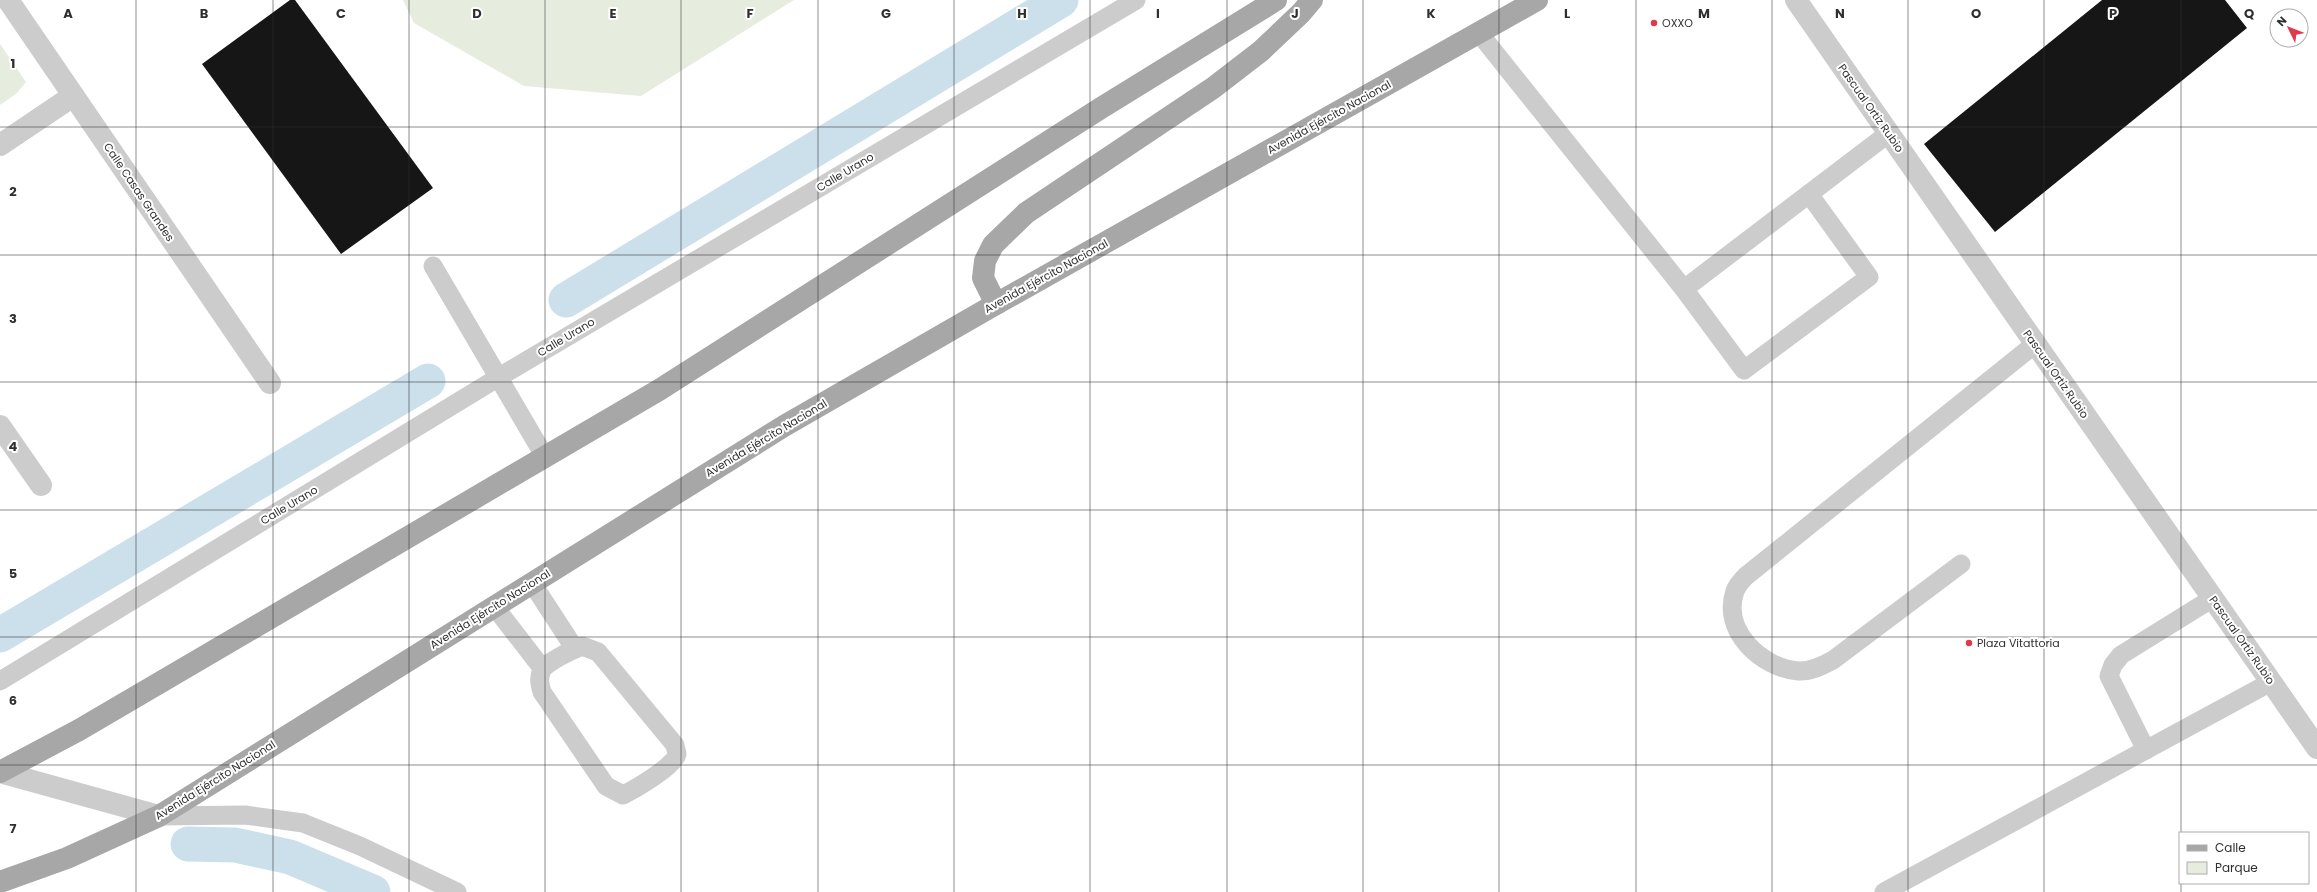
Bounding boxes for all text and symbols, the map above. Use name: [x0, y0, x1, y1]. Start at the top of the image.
text: A: [63, 4, 73, 23]
text: B: [200, 4, 209, 23]
text: C: [336, 4, 346, 23]
text: D: [472, 4, 482, 23]
text: E: [609, 4, 617, 23]
text: F: [746, 4, 754, 23]
text: G: [881, 4, 891, 23]
text: H: [1017, 4, 1027, 23]
text: I: [1156, 4, 1160, 23]
text: J: [1291, 4, 1299, 23]
text: K: [1426, 4, 1436, 23]
text: L: [1564, 4, 1570, 23]
text: M: [1698, 4, 1710, 23]
text: N: [1835, 4, 1845, 23]
text: O: [1971, 4, 1981, 23]
text: P: [2109, 4, 2117, 23]
text: Q: [2244, 4, 2254, 23]
north arrow: [2269, 8, 2309, 48]
text: N: [2273, 13, 2290, 30]
place label: OXXO: [1662, 15, 1693, 31]
marker: OXXO: [1649, 18, 1659, 28]
text: 1: [11, 54, 15, 73]
street label: Pascual Ortiz Rubio: [1834, 61, 1908, 155]
street label: Avenida Ejército Nacional: [1264, 76, 1394, 158]
street label: Calle Casas Grandes: [100, 139, 178, 245]
street label: Calle Urano: [813, 149, 877, 195]
text: 2: [9, 182, 17, 201]
street label: Avenida Ejército Nacional: [981, 235, 1111, 317]
text: 3: [9, 309, 17, 328]
street label: Calle Urano: [534, 314, 598, 360]
street label: Pascual Ortiz Rubio: [2019, 327, 2093, 421]
street label: Avenida Ejército Nacional: [702, 395, 830, 481]
text: 4: [9, 437, 18, 456]
street label: Calle Urano: [257, 482, 321, 528]
text: 5: [9, 564, 17, 583]
street label: Avenida Ejército Nacional: [427, 565, 553, 653]
street label: Pascual Ortiz Rubio: [2205, 593, 2279, 687]
place label: Plaza Vitattoria: [1977, 635, 2060, 651]
marker: Plaza Vitattoria: [1964, 638, 1974, 648]
text: 6: [9, 691, 17, 710]
street label: Avenida Ejército Nacional: [152, 736, 278, 824]
text: 7: [10, 819, 17, 838]
legend: [2179, 832, 2309, 884]
text: Calle: [2215, 839, 2246, 856]
text: Parque: [2215, 859, 2258, 876]

